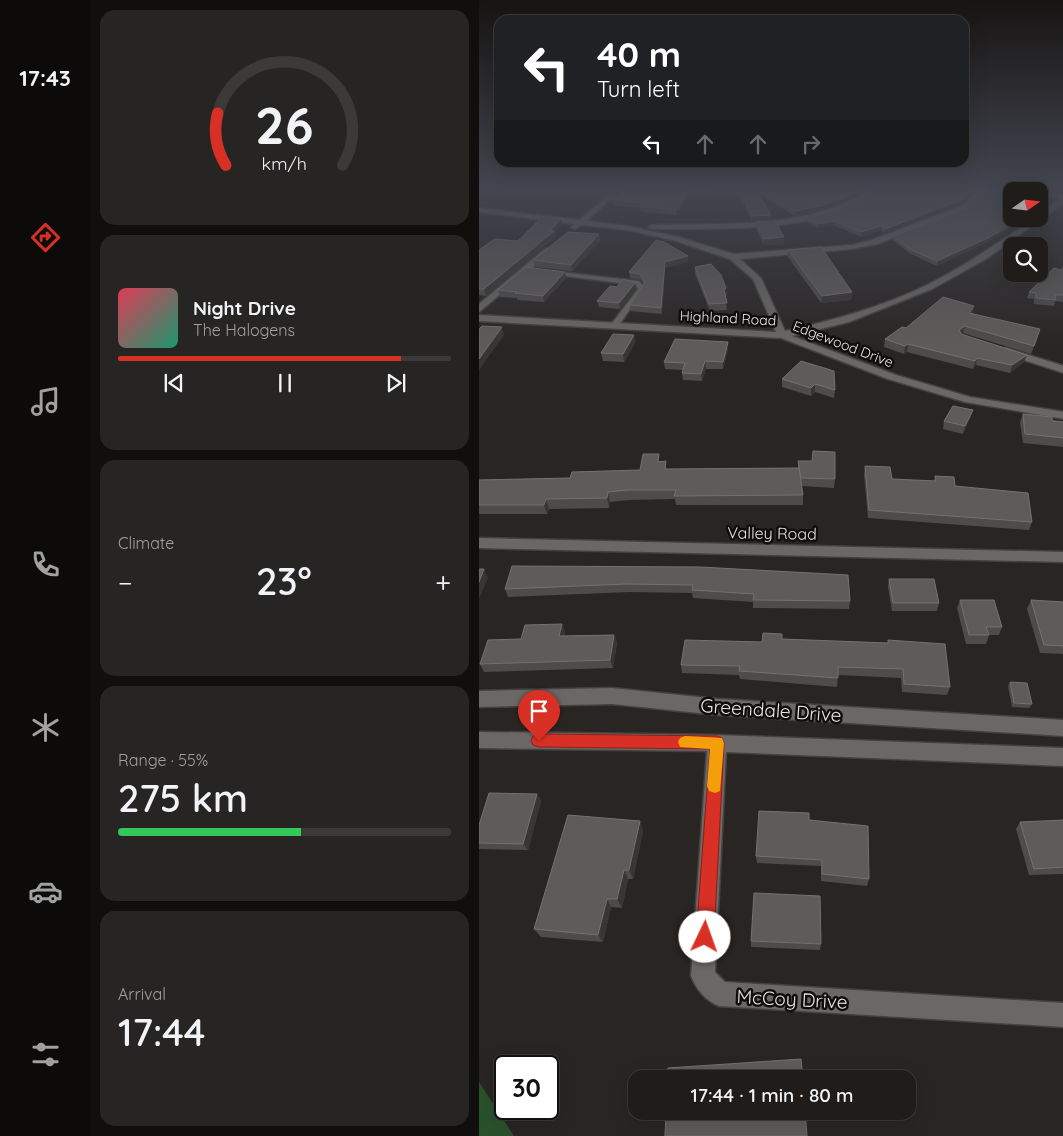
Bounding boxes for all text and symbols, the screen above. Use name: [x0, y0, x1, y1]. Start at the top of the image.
text: 40 m: [597, 32, 681, 76]
icon: left: [514, 35, 579, 100]
text: 17:43: [19, 64, 71, 92]
text: Turn left: [597, 75, 680, 103]
text: 26: [255, 92, 314, 157]
icon: left: [638, 130, 666, 158]
icon: ahead: [691, 130, 719, 158]
icon: ahead: [744, 130, 772, 158]
icon: right: [797, 130, 825, 158]
text: km/h: [262, 152, 307, 174]
north arrow: [1003, 182, 1048, 228]
map controls: [1003, 182, 1048, 282]
icon: directions: [28, 220, 63, 255]
button: search: [1003, 237, 1048, 282]
text: Night Drive: [193, 296, 296, 320]
street label: Highland Road: [679, 306, 777, 330]
street label: Edgewood Drive: [790, 317, 896, 371]
text: The Halogens: [193, 320, 295, 340]
icon: previous: [160, 369, 188, 397]
icon: pause: [271, 369, 299, 397]
icon: next: [382, 369, 410, 397]
icon: music: [28, 384, 63, 419]
street label: Valley Road: [727, 522, 817, 544]
text: Climate: [118, 533, 174, 553]
icon: phone: [28, 547, 63, 582]
text: 23°: [256, 557, 312, 605]
text: −: [118, 565, 133, 600]
text: +: [435, 565, 451, 600]
pin: [518, 690, 560, 741]
street label: Greendale Drive: [700, 693, 842, 727]
icon: arrive: [525, 697, 553, 725]
icon: climate: [28, 710, 63, 745]
text: Range · 55%: [118, 750, 208, 770]
text: 275 km: [118, 774, 248, 822]
icon: car: [28, 874, 63, 909]
position arrow: [678, 910, 730, 962]
text: Arrival: [118, 984, 166, 1004]
street label: McCoy Drive: [736, 984, 848, 1014]
text: 17:44: [118, 1008, 205, 1056]
icon: filters: [28, 1037, 63, 1072]
speed limit sign: 30: [494, 1055, 559, 1120]
text: 17:44 · 1 min · 80 m: [690, 1083, 854, 1107]

